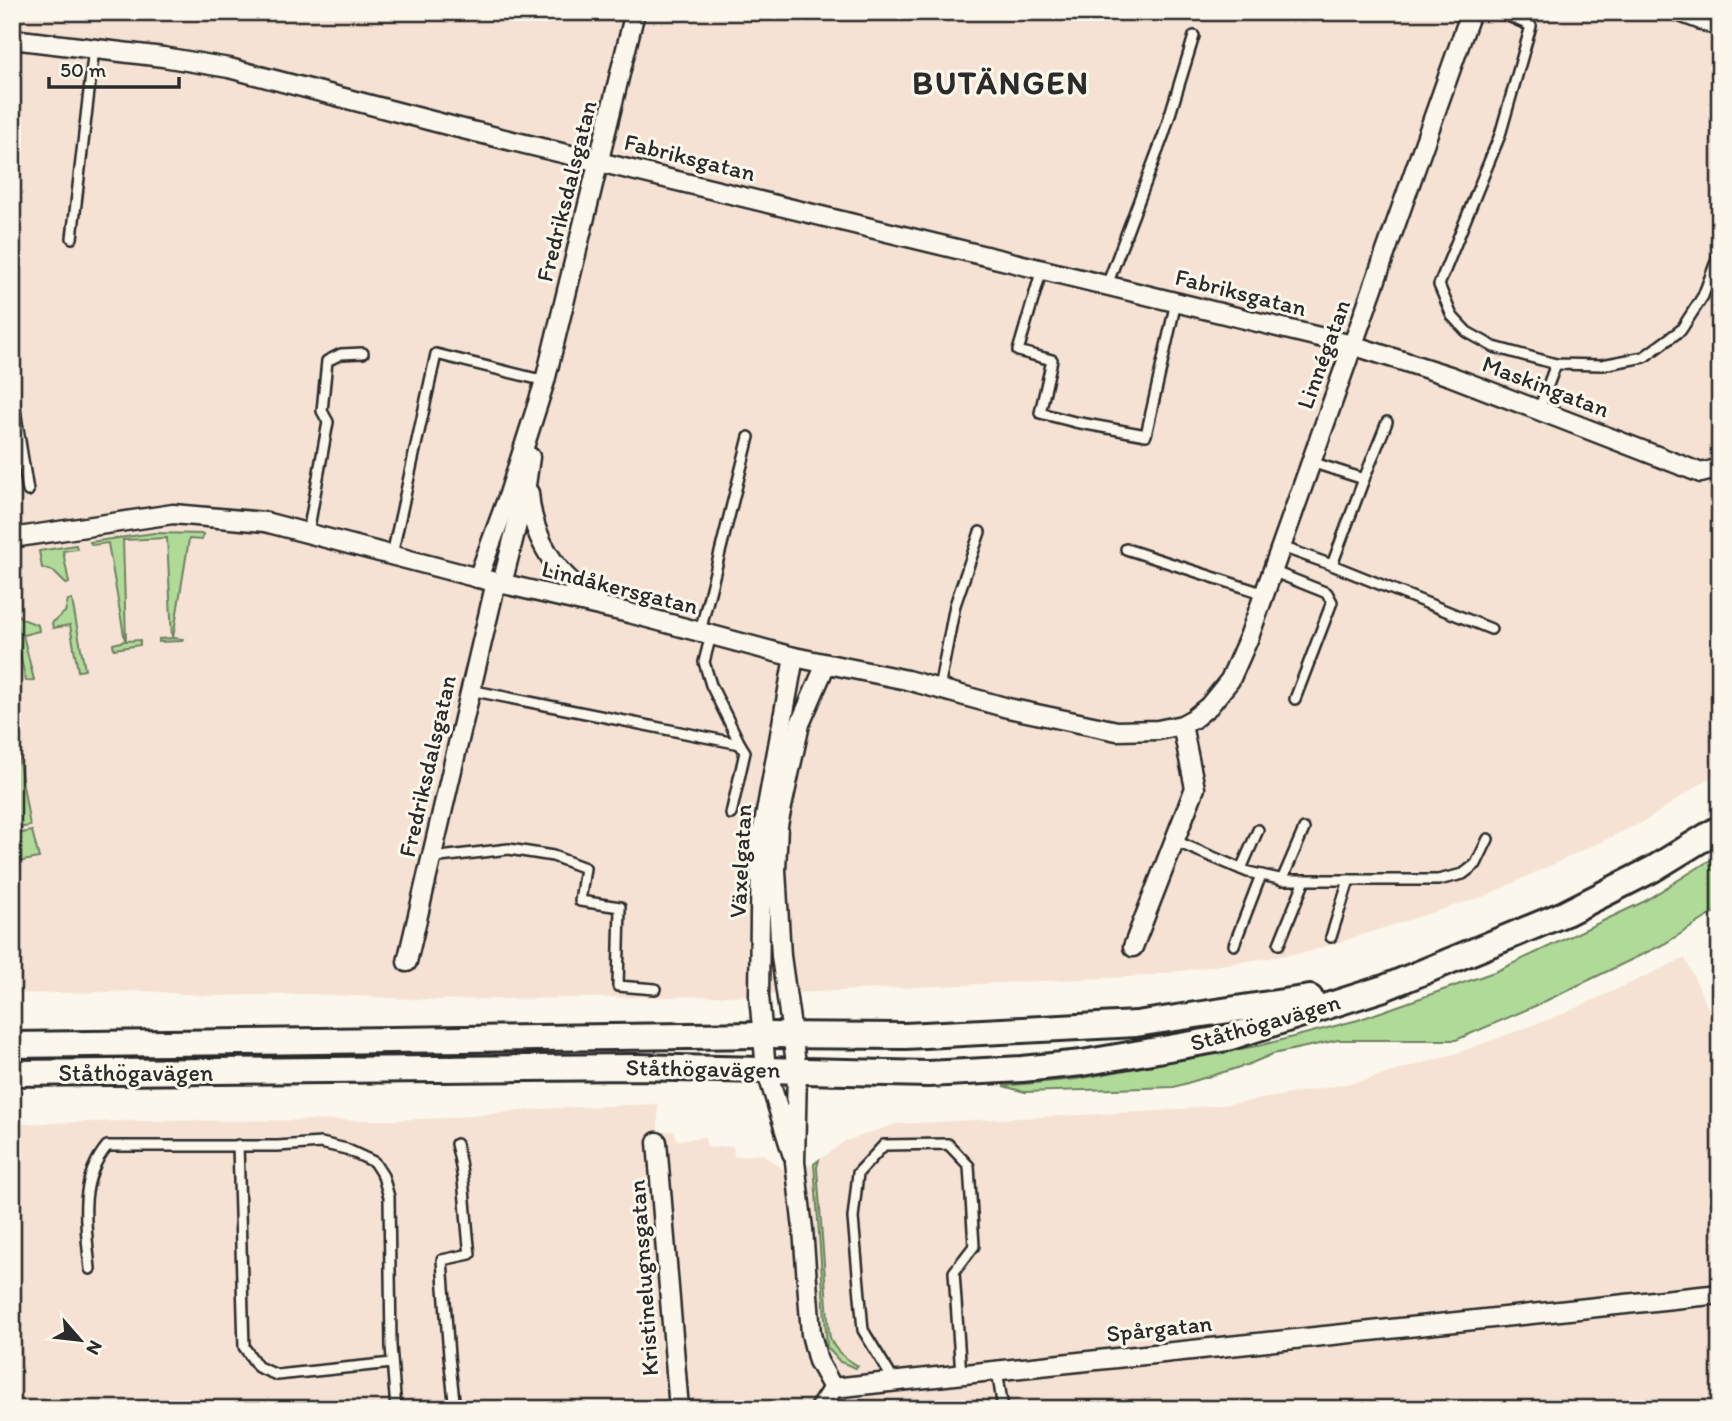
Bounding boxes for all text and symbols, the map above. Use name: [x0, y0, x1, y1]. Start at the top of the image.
scale bar: [49, 46, 178, 90]
text: 50 m: [60, 57, 107, 82]
district label: BUTÄNGEN: [912, 64, 1090, 102]
street label: Fredriksdalsgatan: [529, 97, 603, 285]
street label: Fabriksgatan: [621, 127, 759, 187]
street label: Fabriksgatan: [1172, 262, 1310, 322]
street label: Linnégatan: [1290, 295, 1356, 413]
street label: Maskingatan: [1478, 348, 1614, 424]
street label: Lindåkersgatan: [539, 554, 701, 621]
street label: Fredriksdalsgatan: [392, 672, 462, 860]
street label: Växelgatan: [723, 803, 757, 919]
street label: Ståthögavägen: [1187, 987, 1344, 1057]
street label: Ståthögavägen: [625, 1052, 781, 1084]
street label: Ståthögavägen: [59, 1058, 214, 1087]
street label: Kristinelugnsgatan: [622, 1179, 664, 1377]
north arrow: [46, 1306, 116, 1376]
street label: Spårgatan: [1105, 1308, 1213, 1348]
text: N: [81, 1337, 108, 1359]

